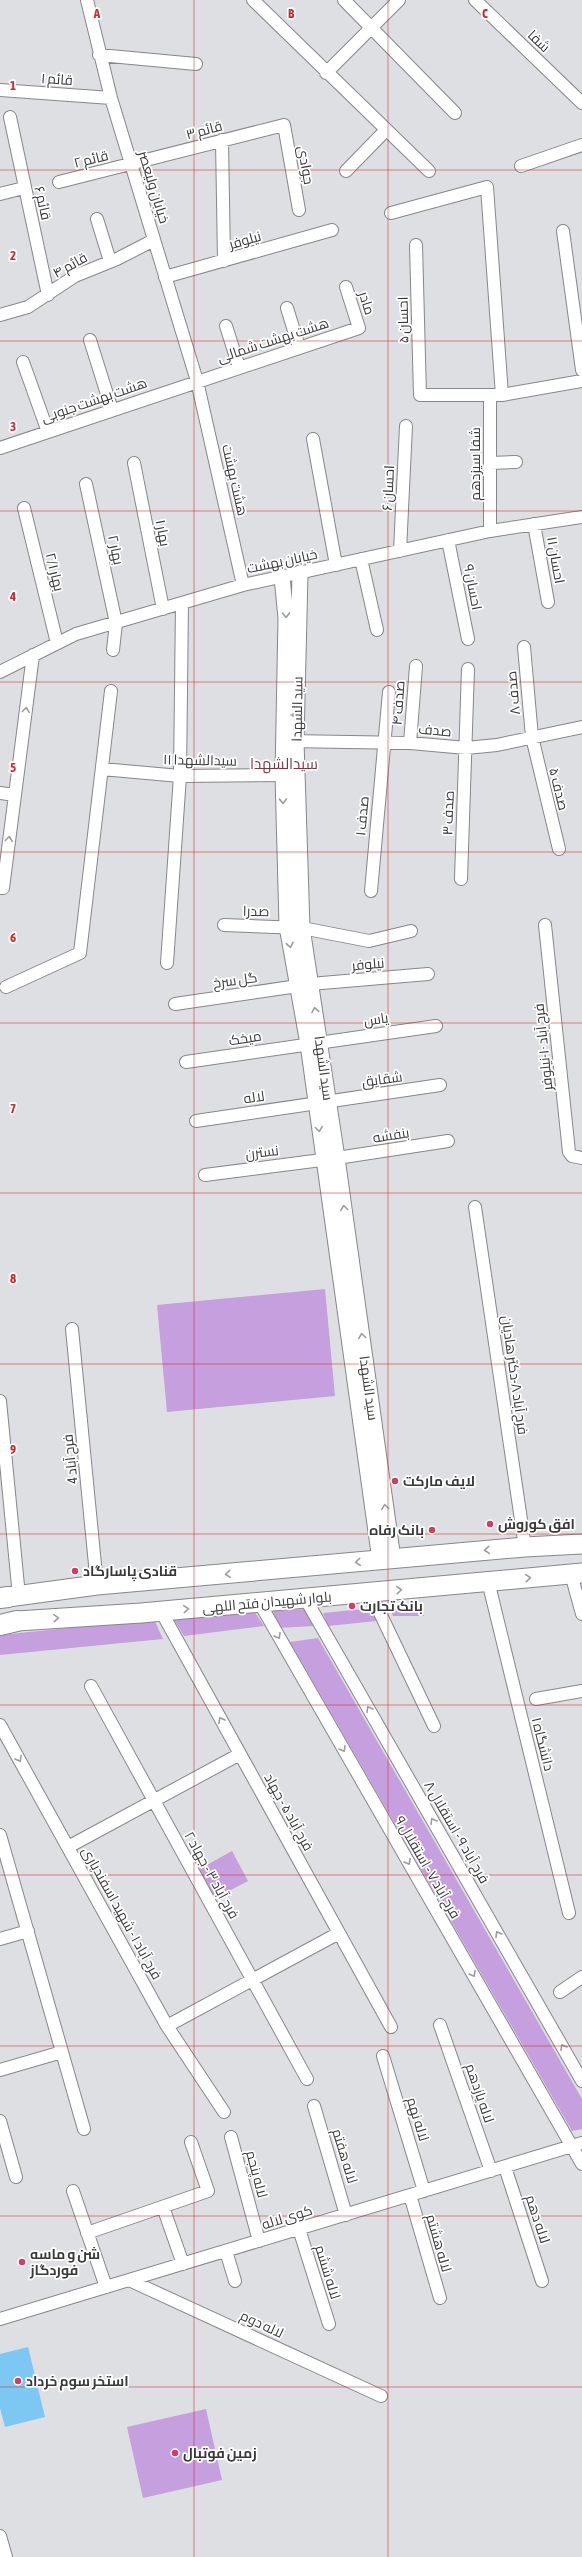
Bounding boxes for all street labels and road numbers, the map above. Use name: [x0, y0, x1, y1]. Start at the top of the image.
street label: شفا: [525, 27, 553, 55]
street label: قائم ۱: [40, 70, 73, 90]
street label: قائم ۳: [184, 117, 224, 144]
street label: جوادی: [295, 144, 317, 186]
street label: قائم ۲: [72, 147, 110, 173]
street label: خیابان ولیعصر: [135, 148, 173, 225]
street label: قائم ۶: [29, 185, 55, 222]
street label: نیلوفر: [226, 228, 263, 253]
street label: قائم ۴: [50, 249, 91, 283]
street label: مادر: [355, 288, 378, 317]
street label: احسان ۵: [395, 297, 411, 343]
street label: هشت بهشت شمالی: [215, 314, 331, 366]
street label: هشت بهشت جنوبی: [39, 374, 149, 426]
street label: شفا سیزدهم: [467, 427, 485, 501]
street label: هشت بهشت: [219, 443, 251, 517]
street label: احسان ۶: [379, 465, 397, 511]
street label: بهار ۱: [153, 518, 173, 548]
street label: بهار ۲: [105, 534, 127, 566]
street label: احسان ۱۱: [544, 535, 568, 585]
street label: خیابان بهشت: [245, 546, 319, 576]
street label: بهار ۲/۱: [43, 551, 67, 593]
street label: احسان ۹: [461, 563, 485, 611]
street label: صدف ۸: [503, 670, 523, 716]
street label: سید الشهدا: [288, 676, 306, 742]
street label: صدف ۴: [388, 680, 408, 726]
street label: صدف: [418, 721, 452, 739]
street label: سیدالشهدا ۱۱: [163, 751, 237, 769]
street label: صدف ۵: [546, 766, 572, 812]
street label: صدف ۳: [439, 790, 457, 836]
street label: صدف ۱: [352, 796, 372, 836]
street label: صدرا: [243, 903, 269, 919]
street label: نیلوفر: [350, 955, 385, 973]
street label: گل سرخ: [212, 969, 258, 992]
street label: فرح آباد ۱۰-نیلوفر: [530, 1003, 557, 1092]
street label: یاس: [363, 1009, 390, 1029]
street label: میخک: [227, 1028, 263, 1048]
street label: سید الشهدا: [312, 1035, 336, 1101]
street label: شقایق: [361, 1068, 404, 1091]
street label: لاله: [243, 1088, 265, 1106]
street label: بنفشه: [372, 1124, 410, 1146]
street label: نسترن: [244, 1142, 280, 1162]
street label: فرح آباد ۸-دکتر هادیان: [498, 1314, 531, 1436]
street label: سید الشهدا: [357, 1355, 381, 1421]
street label: فرح آباد 4: [59, 1433, 82, 1485]
street label: بلوار شهیدان فتح اللهی: [202, 1588, 332, 1617]
street label: دانشگاه ۱: [529, 1715, 557, 1773]
street label: فرح آباد ۵ - جهاد: [260, 1771, 317, 1854]
street label: فرح آباد ۹ - استقلال ۸: [420, 1778, 493, 1887]
street label: فرح آباد ۷ - استقلال ۹: [391, 1813, 464, 1922]
street label: فرح آباد ۳ - جهاد ۲: [181, 1829, 243, 1922]
street label: فرح آباد ۱ - شهید اسفندیاری: [78, 1844, 165, 1983]
street label: لاله یازدهم: [461, 2061, 498, 2125]
street label: لاله نهم: [402, 2095, 432, 2143]
street label: لاله هفتم: [327, 2127, 361, 2186]
street label: لاله پنجم: [241, 2149, 271, 2200]
street label: لاله دهم: [521, 2193, 553, 2246]
street label: کوی لاله: [260, 2202, 314, 2232]
street label: لاله هشتم: [421, 2212, 455, 2274]
street label: لاله ششم: [310, 2243, 344, 2302]
street label: لاله دوم: [237, 2307, 286, 2343]

